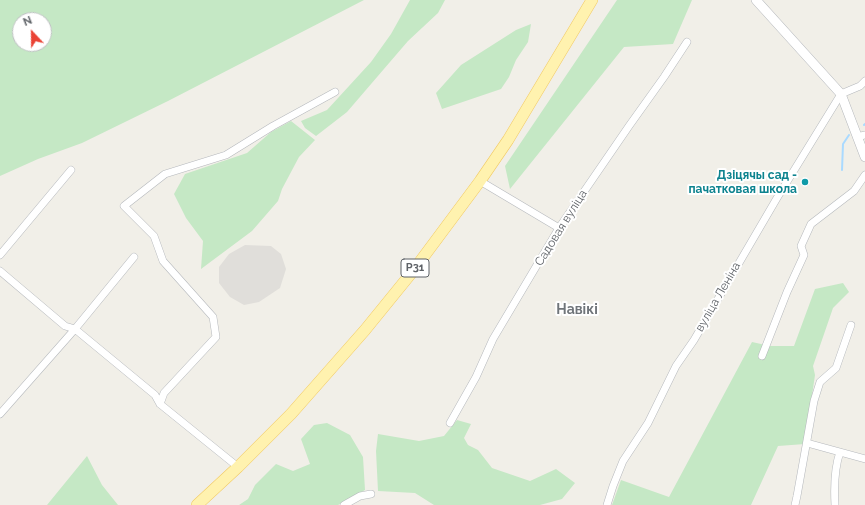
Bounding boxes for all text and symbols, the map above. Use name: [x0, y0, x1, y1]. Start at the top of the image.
north arrow: [12, 12, 52, 52]
text: N: [21, 14, 34, 29]
place label: Дзіцячы сад - пачатковая школа: [688, 168, 797, 196]
marker: Дзіцячы сад - пачатковая школа: [800, 177, 810, 187]
street label: Садовая вуліца: [532, 187, 590, 269]
road number: Р31: [401, 259, 429, 277]
street label: вуліца Леніна: [692, 260, 744, 334]
district label: Навікі: [556, 302, 598, 318]

